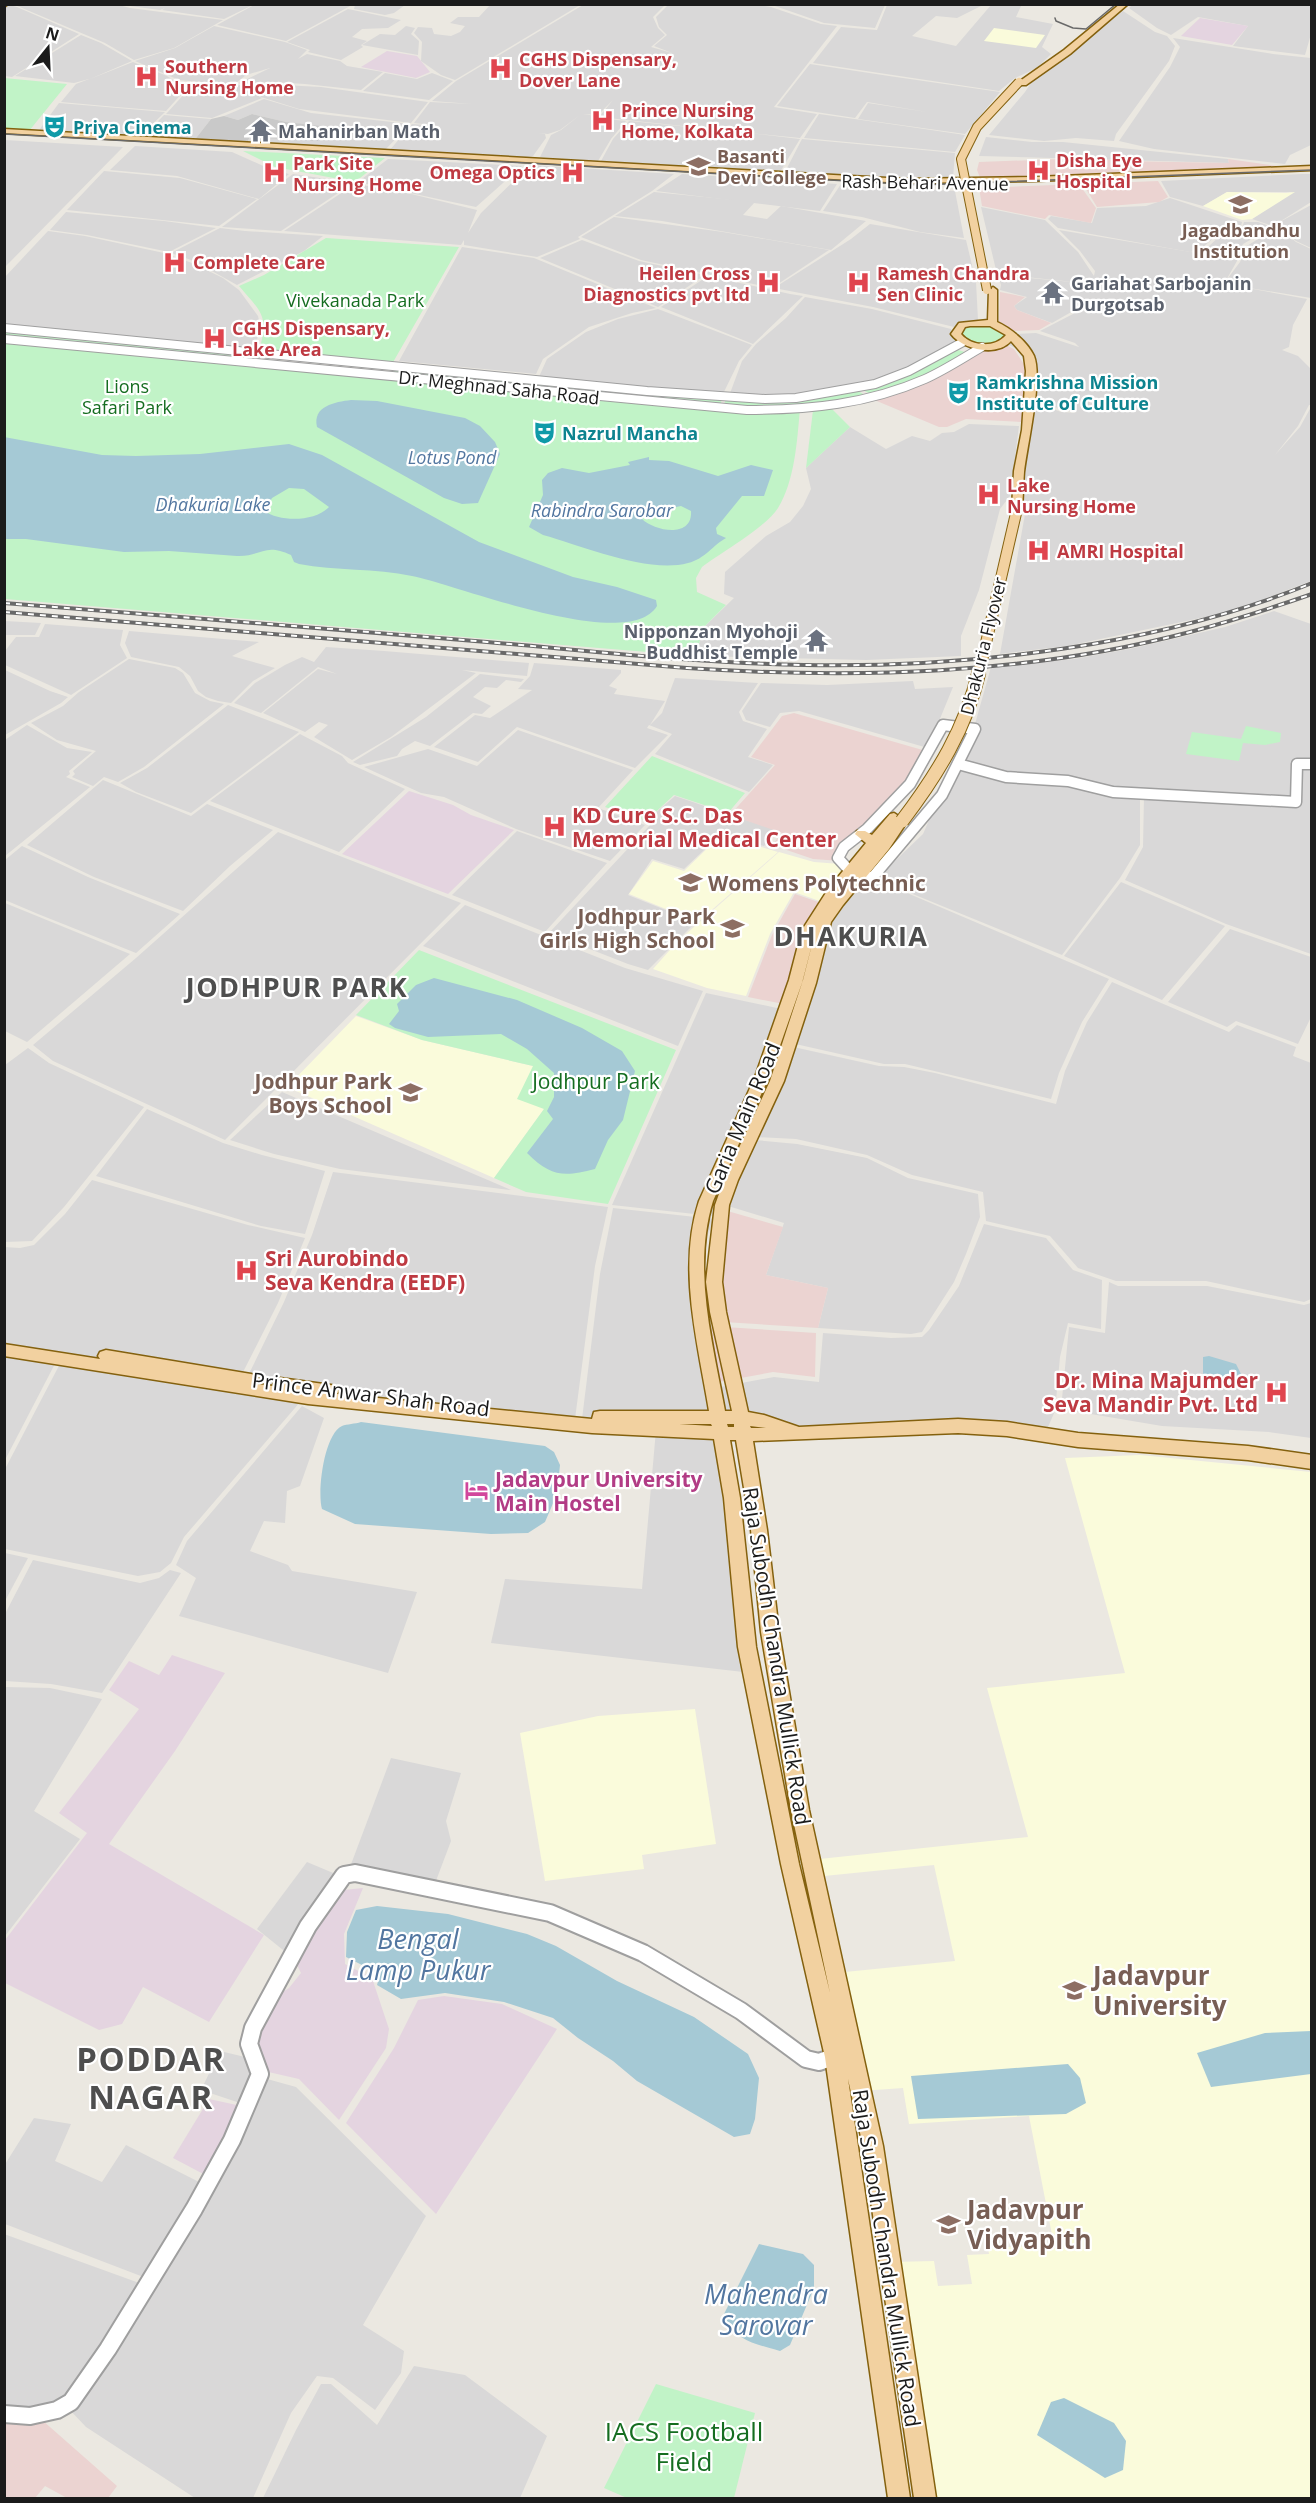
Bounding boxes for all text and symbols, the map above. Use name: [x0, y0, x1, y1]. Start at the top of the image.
north arrow: [18, 18, 78, 78]
text: N: [43, 21, 62, 46]
place label: CGHS Dispensary, Dover Lane: [519, 47, 677, 92]
place label: Southern Nursing Home: [165, 54, 294, 99]
hospital icon: CGHS Dispensary, Dover Lane: [488, 56, 514, 82]
hospital icon: Southern Nursing Home: [134, 63, 160, 89]
place label: Prince Nursing Home, Kolkata: [621, 98, 753, 143]
hospital icon: Prince Nursing Home, Kolkata: [590, 107, 616, 133]
theatre icon: Priya Cinema: [42, 114, 68, 140]
place label: Priya Cinema: [73, 115, 192, 139]
temple icon: Mahanirban Math: [247, 118, 273, 144]
place label: Mahanirban Math: [278, 119, 440, 143]
place label: Basanti Devi College: [717, 144, 826, 189]
place label: Disha Eye Hospital: [1056, 148, 1142, 193]
place label: Park Site Nursing Home: [293, 151, 422, 196]
school or university icon: Basanti Devi College: [686, 153, 712, 179]
hospital icon: Disha Eye Hospital: [1025, 157, 1051, 183]
hospital icon: Omega Optics: [560, 159, 586, 185]
hospital icon: Park Site Nursing Home: [262, 160, 288, 186]
place label: Omega Optics: [429, 160, 555, 184]
street label: Rash Behari Avenue: [841, 169, 1009, 195]
school or university icon: Jagadbandhu Institution: [1228, 191, 1254, 217]
place label: Jagadbandhu Institution: [1180, 218, 1300, 263]
hospital icon: Complete Care: [162, 249, 188, 275]
place label: Complete Care: [193, 250, 325, 274]
place label: Heilen Cross Diagnostics pvt ltd: [583, 261, 750, 306]
place label: Ramesh Chandra Sen Clinic: [877, 261, 1030, 306]
hospital icon: Heilen Cross Diagnostics pvt ltd: [755, 270, 781, 296]
hospital icon: Ramesh Chandra Sen Clinic: [846, 270, 872, 296]
place label: Gariahat Sarbojanin Durgotsab: [1071, 271, 1252, 316]
temple icon: Gariahat Sarbojanin Durgotsab: [1040, 280, 1066, 306]
park label: Vivekanada Park: [286, 288, 425, 312]
place label: CGHS Dispensary, Lake Area: [232, 316, 390, 361]
hospital icon: CGHS Dispensary, Lake Area: [201, 325, 227, 351]
street label: Dr. Meghnad Saha Road: [397, 364, 601, 410]
place label: Ramkrishna Mission Institute of Culture: [976, 370, 1158, 415]
park label: Lions Safari Park: [82, 374, 173, 419]
theatre icon: Ramkrishna Mission Institute of Culture: [945, 379, 971, 405]
theatre icon: Nazrul Mancha: [531, 420, 557, 446]
place label: Nazrul Mancha: [562, 421, 698, 445]
water label: Lotus Pond: [408, 445, 497, 469]
place label: Lake Nursing Home: [1007, 473, 1136, 518]
hospital icon: Lake Nursing Home: [976, 482, 1002, 508]
water label: Dhakuria Lake: [156, 492, 270, 516]
water label: Rabindra Sarobar: [531, 498, 674, 522]
hospital icon: AMRI Hospital: [1026, 538, 1052, 564]
place label: AMRI Hospital: [1057, 539, 1184, 563]
street label: Dhakuria Flyover: [954, 574, 1012, 717]
place label: Nipponzan Myohoji Buddhist Temple: [624, 619, 798, 664]
temple icon: Nipponzan Myohoji Buddhist Temple: [803, 628, 829, 654]
place label: KD Cure S.C. Das Memorial Medical Center: [572, 801, 837, 853]
hospital icon: KD Cure S.C. Das Memorial Medical Center: [541, 814, 567, 840]
place label: Womens Polytechnic: [708, 869, 926, 897]
school or university icon: Womens Polytechnic: [677, 870, 703, 896]
place label: Jodhpur Park Girls High School: [539, 902, 716, 954]
school or university icon: Jodhpur Park Girls High School: [720, 915, 746, 941]
district label: DHAKURIA: [773, 917, 929, 954]
district label: JODHPUR PARK: [184, 968, 408, 1005]
street label: Garia Main Road: [697, 1038, 787, 1198]
place label: Jodhpur Park Boys School: [252, 1067, 393, 1119]
park label: Jodhpur Park: [530, 1067, 660, 1095]
school or university icon: Jodhpur Park Boys School: [397, 1080, 423, 1106]
place label: Sri Aurobindo Seva Kendra (EEDF): [265, 1244, 465, 1296]
hospital icon: Sri Aurobindo Seva Kendra (EEDF): [234, 1257, 260, 1283]
street label: Prince Anwar Shah Road: [251, 1366, 491, 1422]
place label: Dr. Mina Majumder Seva Mandir Pvt. Ltd: [1043, 1366, 1258, 1418]
hospital icon: Dr. Mina Majumder Seva Mandir Pvt. Ltd: [1263, 1379, 1289, 1405]
place label: Jadavpur University Main Hostel: [493, 1465, 703, 1517]
hotel icon: Jadavpur University Main Hostel: [464, 1478, 490, 1504]
street label: Raja Subodh Chandra Mullick Road: [736, 1485, 818, 1827]
water label: Bengal Lamp Pukur: [346, 1920, 492, 1988]
place label: Jadavpur University: [1091, 1957, 1227, 2023]
school or university icon: Jadavpur University: [1062, 1977, 1088, 2003]
district label: PODDAR NAGAR: [76, 2036, 226, 2119]
street label: Raja Subodh Chandra Mullick Road: [846, 2087, 928, 2429]
place label: Jadavpur Vidyapith: [965, 2191, 1092, 2257]
school or university icon: Jadavpur Vidyapith: [936, 2211, 962, 2237]
water label: Mahendra Sarovar: [704, 2275, 828, 2343]
park label: IACS Football Field: [605, 2413, 763, 2479]

